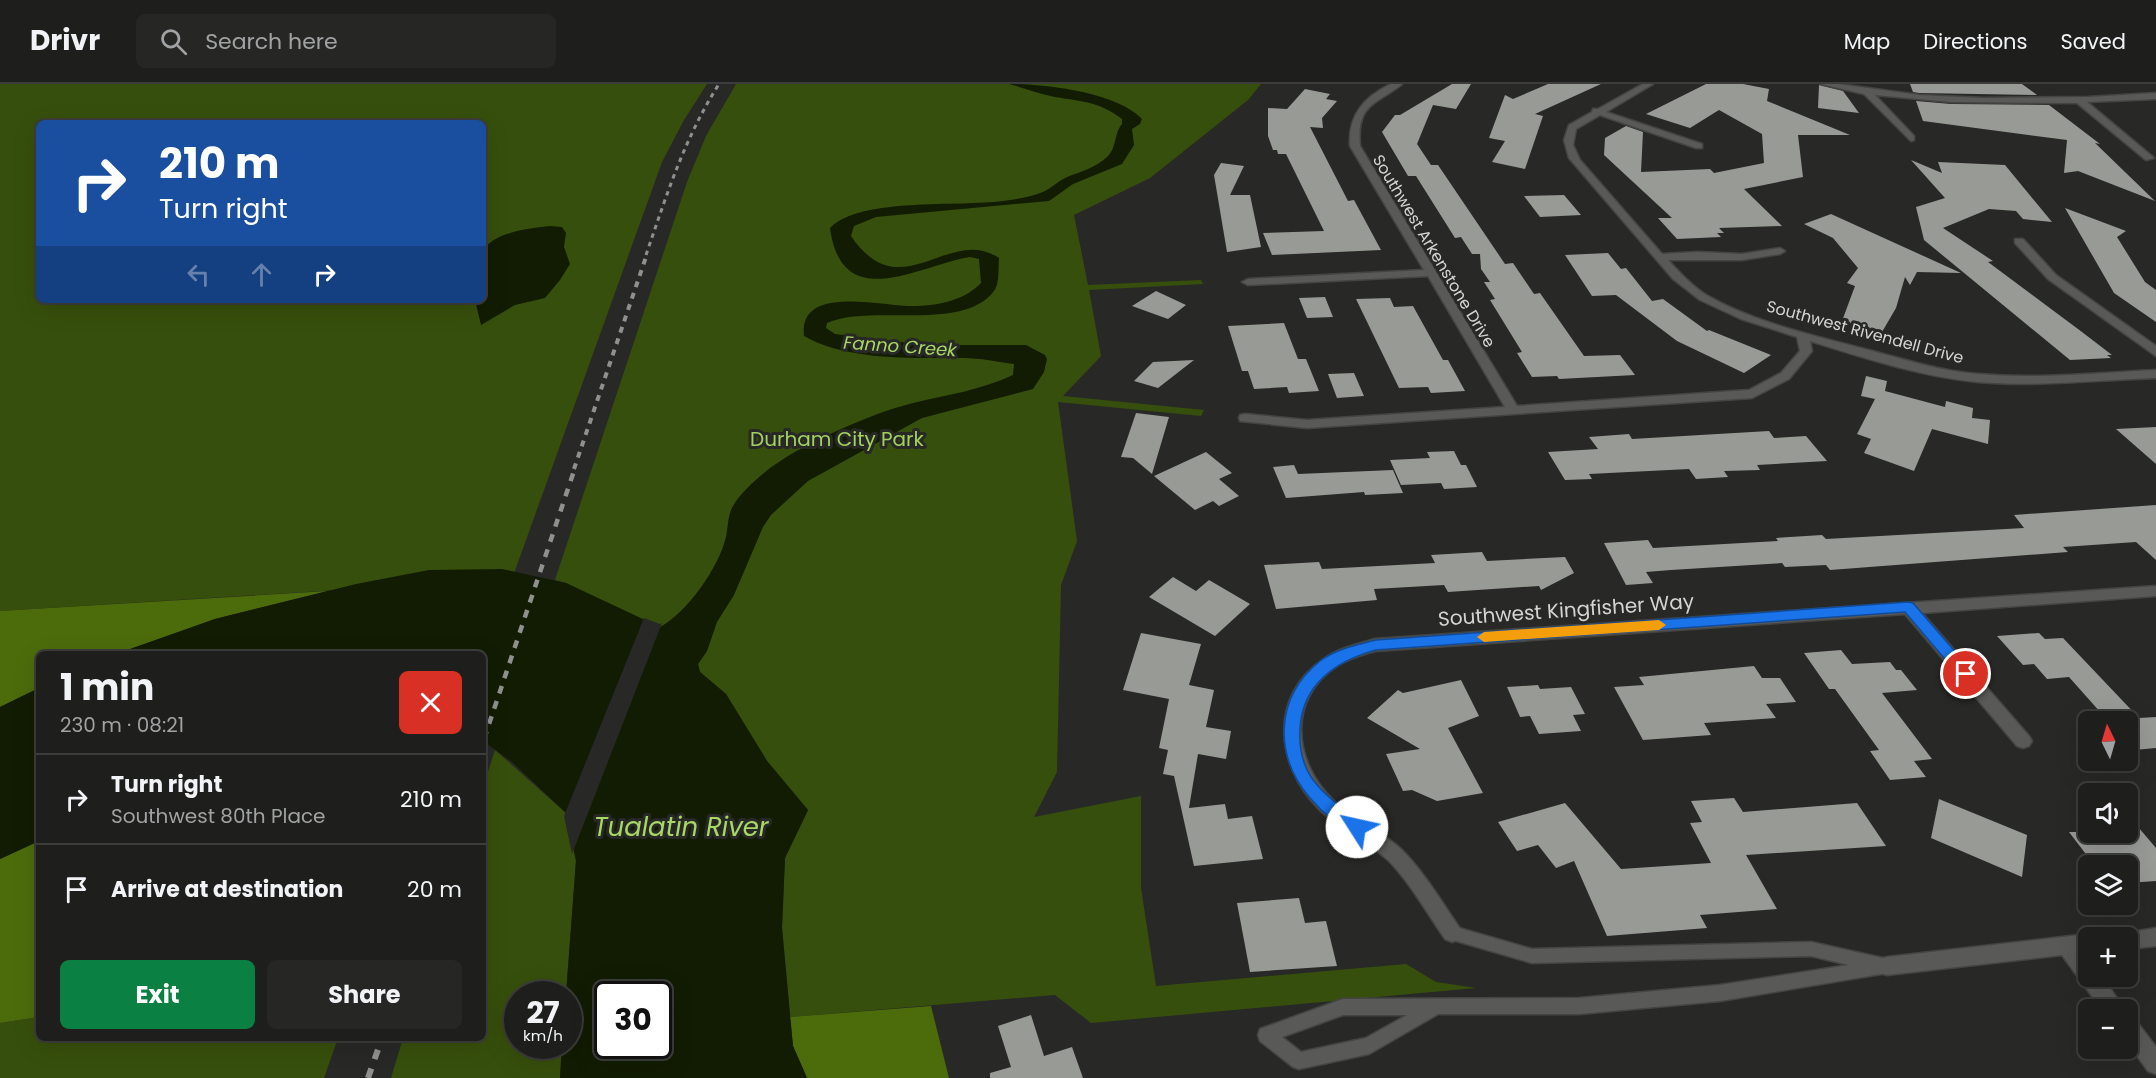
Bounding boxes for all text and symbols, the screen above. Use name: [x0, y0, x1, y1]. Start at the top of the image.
search box: [136, 14, 556, 68]
text: Drivr: [30, 21, 100, 60]
icon: search: [157, 25, 190, 58]
text: Search here: [205, 26, 338, 57]
text: Map: [1844, 27, 1890, 56]
text: Directions: [1923, 27, 2027, 56]
text: Saved: [2060, 27, 2126, 56]
text: 210 m: [159, 134, 280, 193]
icon: right: [60, 144, 138, 222]
street label: Southwest Arkenstone Drive: [1367, 150, 1501, 352]
text: Turn right: [159, 190, 288, 227]
icon: left: [182, 258, 215, 291]
icon: ahead: [245, 258, 278, 291]
icon: right: [308, 258, 341, 291]
street label: Southwest Rivendell Drive: [1764, 295, 1966, 369]
water label: Fanno Creek: [843, 330, 958, 362]
park label: Durham City Park: [750, 425, 925, 453]
street label: Southwest Kingfisher Way: [1437, 587, 1695, 633]
pin: [1940, 648, 1991, 699]
icon: arrive: [1949, 657, 1982, 690]
text: 1 min: [60, 662, 154, 713]
button: close: [399, 671, 462, 734]
text: 230 m · 08:21: [60, 711, 184, 739]
north arrow: [2078, 711, 2138, 771]
map controls: [2078, 711, 2138, 1059]
text: Turn right: [111, 769, 222, 800]
icon: right: [60, 783, 93, 816]
button: sound: [2078, 783, 2138, 843]
text: 210 m: [400, 784, 462, 815]
position arrow: [1325, 795, 1389, 859]
text: Southwest 80th Place: [111, 802, 325, 830]
water label: Tualatin River: [593, 809, 770, 845]
button: layers: [2078, 855, 2138, 915]
icon: arrive: [60, 873, 93, 906]
text: Arrive at destination: [111, 874, 343, 905]
text: 20 m: [407, 874, 462, 905]
button: +: [2078, 927, 2138, 987]
button: Exit: [60, 960, 255, 1029]
button: Share: [267, 960, 462, 1029]
speed limit sign: 30: [594, 981, 672, 1059]
text: 27: [526, 991, 560, 1034]
button: −: [2078, 999, 2138, 1059]
text: km/h: [523, 1025, 563, 1046]

